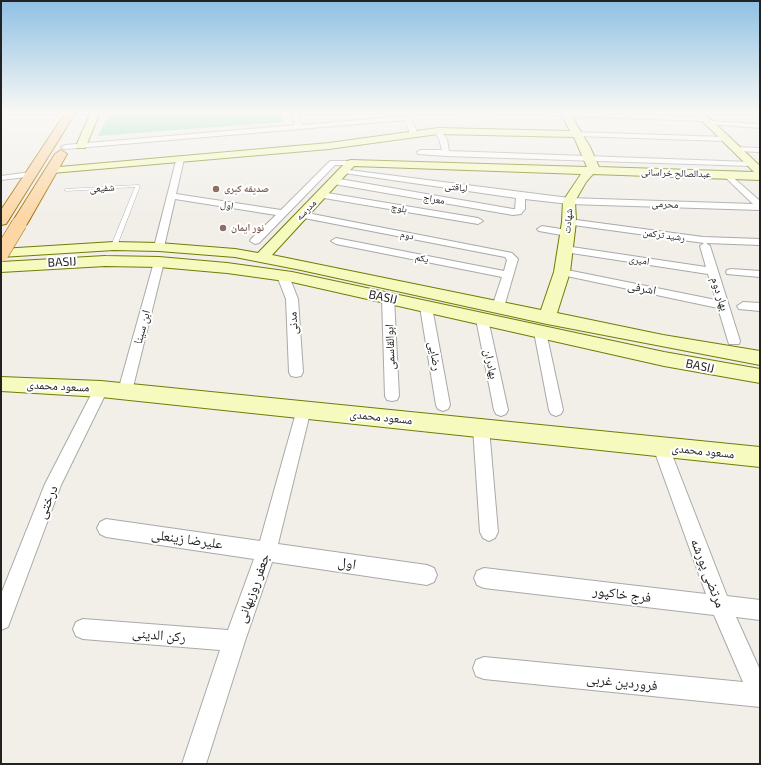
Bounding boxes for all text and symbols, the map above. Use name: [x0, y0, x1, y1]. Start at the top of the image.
street label: عبدالصالح خراسانی: [641, 166, 711, 180]
street label: لیاقتی: [444, 179, 468, 195]
street label: شفیعی: [89, 181, 115, 195]
place label: صدیقه کبری: [224, 183, 269, 195]
marker: صدیقه کبری: [211, 184, 221, 194]
street label: معراج: [422, 191, 446, 207]
street label: مدرسه: [293, 197, 319, 223]
street label: اول: [220, 198, 234, 212]
street label: محرمی: [651, 198, 679, 210]
street label: بلوچ: [390, 201, 408, 215]
street label: شهادت: [561, 208, 575, 234]
place label: نور ایمان: [231, 222, 264, 234]
marker: نور ایمان: [218, 223, 228, 233]
street label: رشید ترکمن: [642, 226, 686, 244]
street label: دوم: [399, 228, 415, 242]
street label: یکم: [414, 251, 430, 265]
street label: امیری: [628, 252, 650, 268]
street label: BASIJ: [47, 254, 77, 270]
street label: بهار دوم: [708, 275, 732, 313]
street label: اشرفی: [626, 278, 658, 298]
street label: BASIJ: [367, 287, 399, 307]
street label: ابن سینا: [131, 308, 153, 346]
street label: مدنی: [285, 311, 301, 335]
street label: ابوالقاسمی: [382, 324, 398, 370]
street label: رضایی: [425, 340, 445, 372]
street label: بهادران: [481, 348, 501, 380]
street label: BASIJ: [684, 356, 716, 376]
street label: مسعود محمدی: [26, 377, 90, 395]
street label: مسعود محمدی: [349, 407, 413, 427]
street label: مسعود محمدی: [671, 441, 735, 461]
street label: درختی: [33, 483, 61, 521]
street label: علیرضا زینعلی: [150, 526, 224, 552]
street label: مرتضی پورشه: [687, 536, 729, 610]
street label: جعفر روزبهانی: [233, 551, 273, 625]
street label: اول: [337, 553, 357, 573]
street label: فرج خاکپور: [592, 582, 652, 606]
street label: رکن الدینی: [131, 624, 187, 646]
street label: فروردین غربی: [586, 670, 658, 694]

